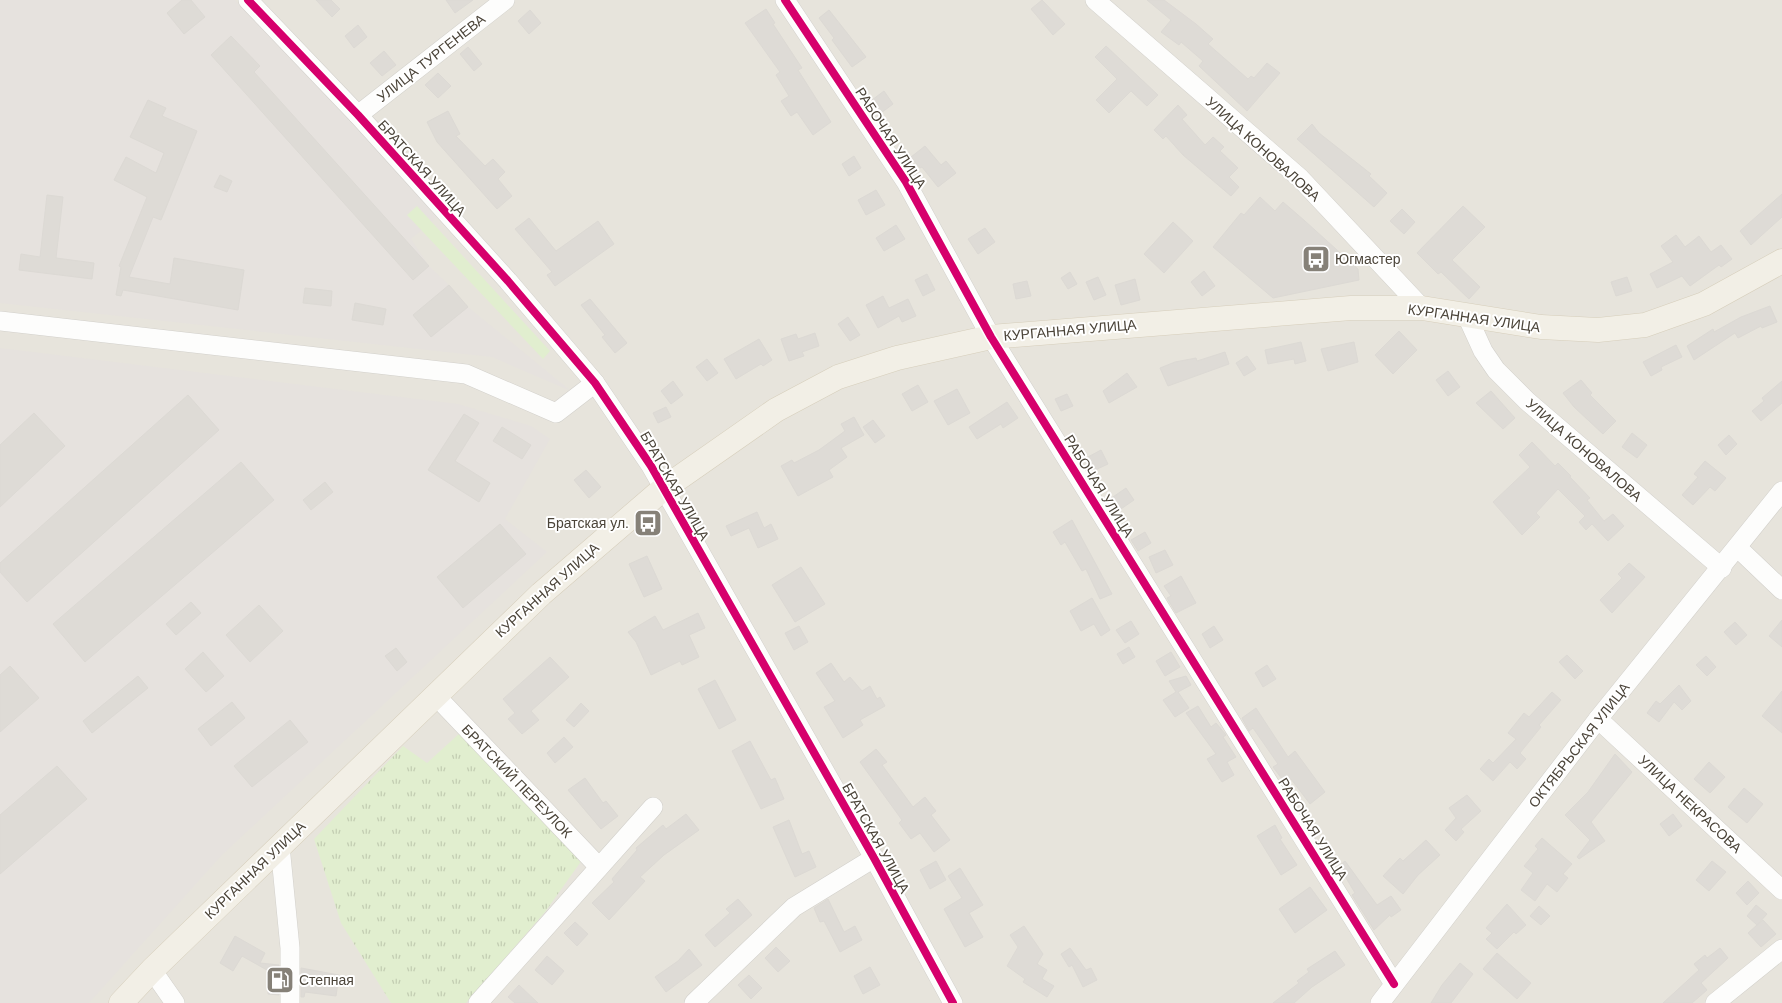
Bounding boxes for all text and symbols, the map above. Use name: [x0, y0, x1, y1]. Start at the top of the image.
street label: УЛИЦА ТУРГЕНЕВА: [374, 10, 489, 105]
street label: РАБОЧАЯ УЛИЦА: [852, 84, 930, 192]
street label: УЛИЦА КОНОВАЛОВА: [1203, 94, 1324, 205]
street label: БРАТСКАЯ УЛИЦА: [375, 117, 470, 220]
bus stop icon: Югмастер: [1301, 244, 1331, 274]
place label: Югмастер: [1335, 251, 1401, 267]
street label: КУРГАННАЯ УЛИЦА: [1407, 301, 1542, 335]
street label: КУРГАННАЯ УЛИЦА: [1003, 316, 1138, 344]
street label: УЛИЦА КОНОВАЛОВА: [1523, 395, 1646, 505]
street label: БРАТСКАЯ УЛИЦА: [637, 429, 713, 544]
street label: РАБОЧАЯ УЛИЦА: [1061, 432, 1137, 541]
bus stop icon: Братская ул.: [633, 508, 663, 538]
place label: Братская ул.: [547, 515, 629, 531]
street label: КУРГАННАЯ УЛИЦА: [492, 539, 602, 641]
street label: ОКТЯБРЬСКАЯ УЛИЦА: [1525, 679, 1633, 811]
street label: БРАТСКИЙ ПЕРЕУЛОК: [459, 720, 577, 842]
street label: УЛИЦА НЕКРАСОВА: [1635, 752, 1745, 856]
street label: РАБОЧАЯ УЛИЦА: [1275, 775, 1351, 884]
street label: БРАТСКАЯ УЛИЦА: [839, 780, 913, 896]
street label: КУРГАННАЯ УЛИЦА: [201, 817, 309, 922]
fuel station icon: Степная: [265, 965, 295, 995]
place label: Степная: [299, 972, 354, 988]

